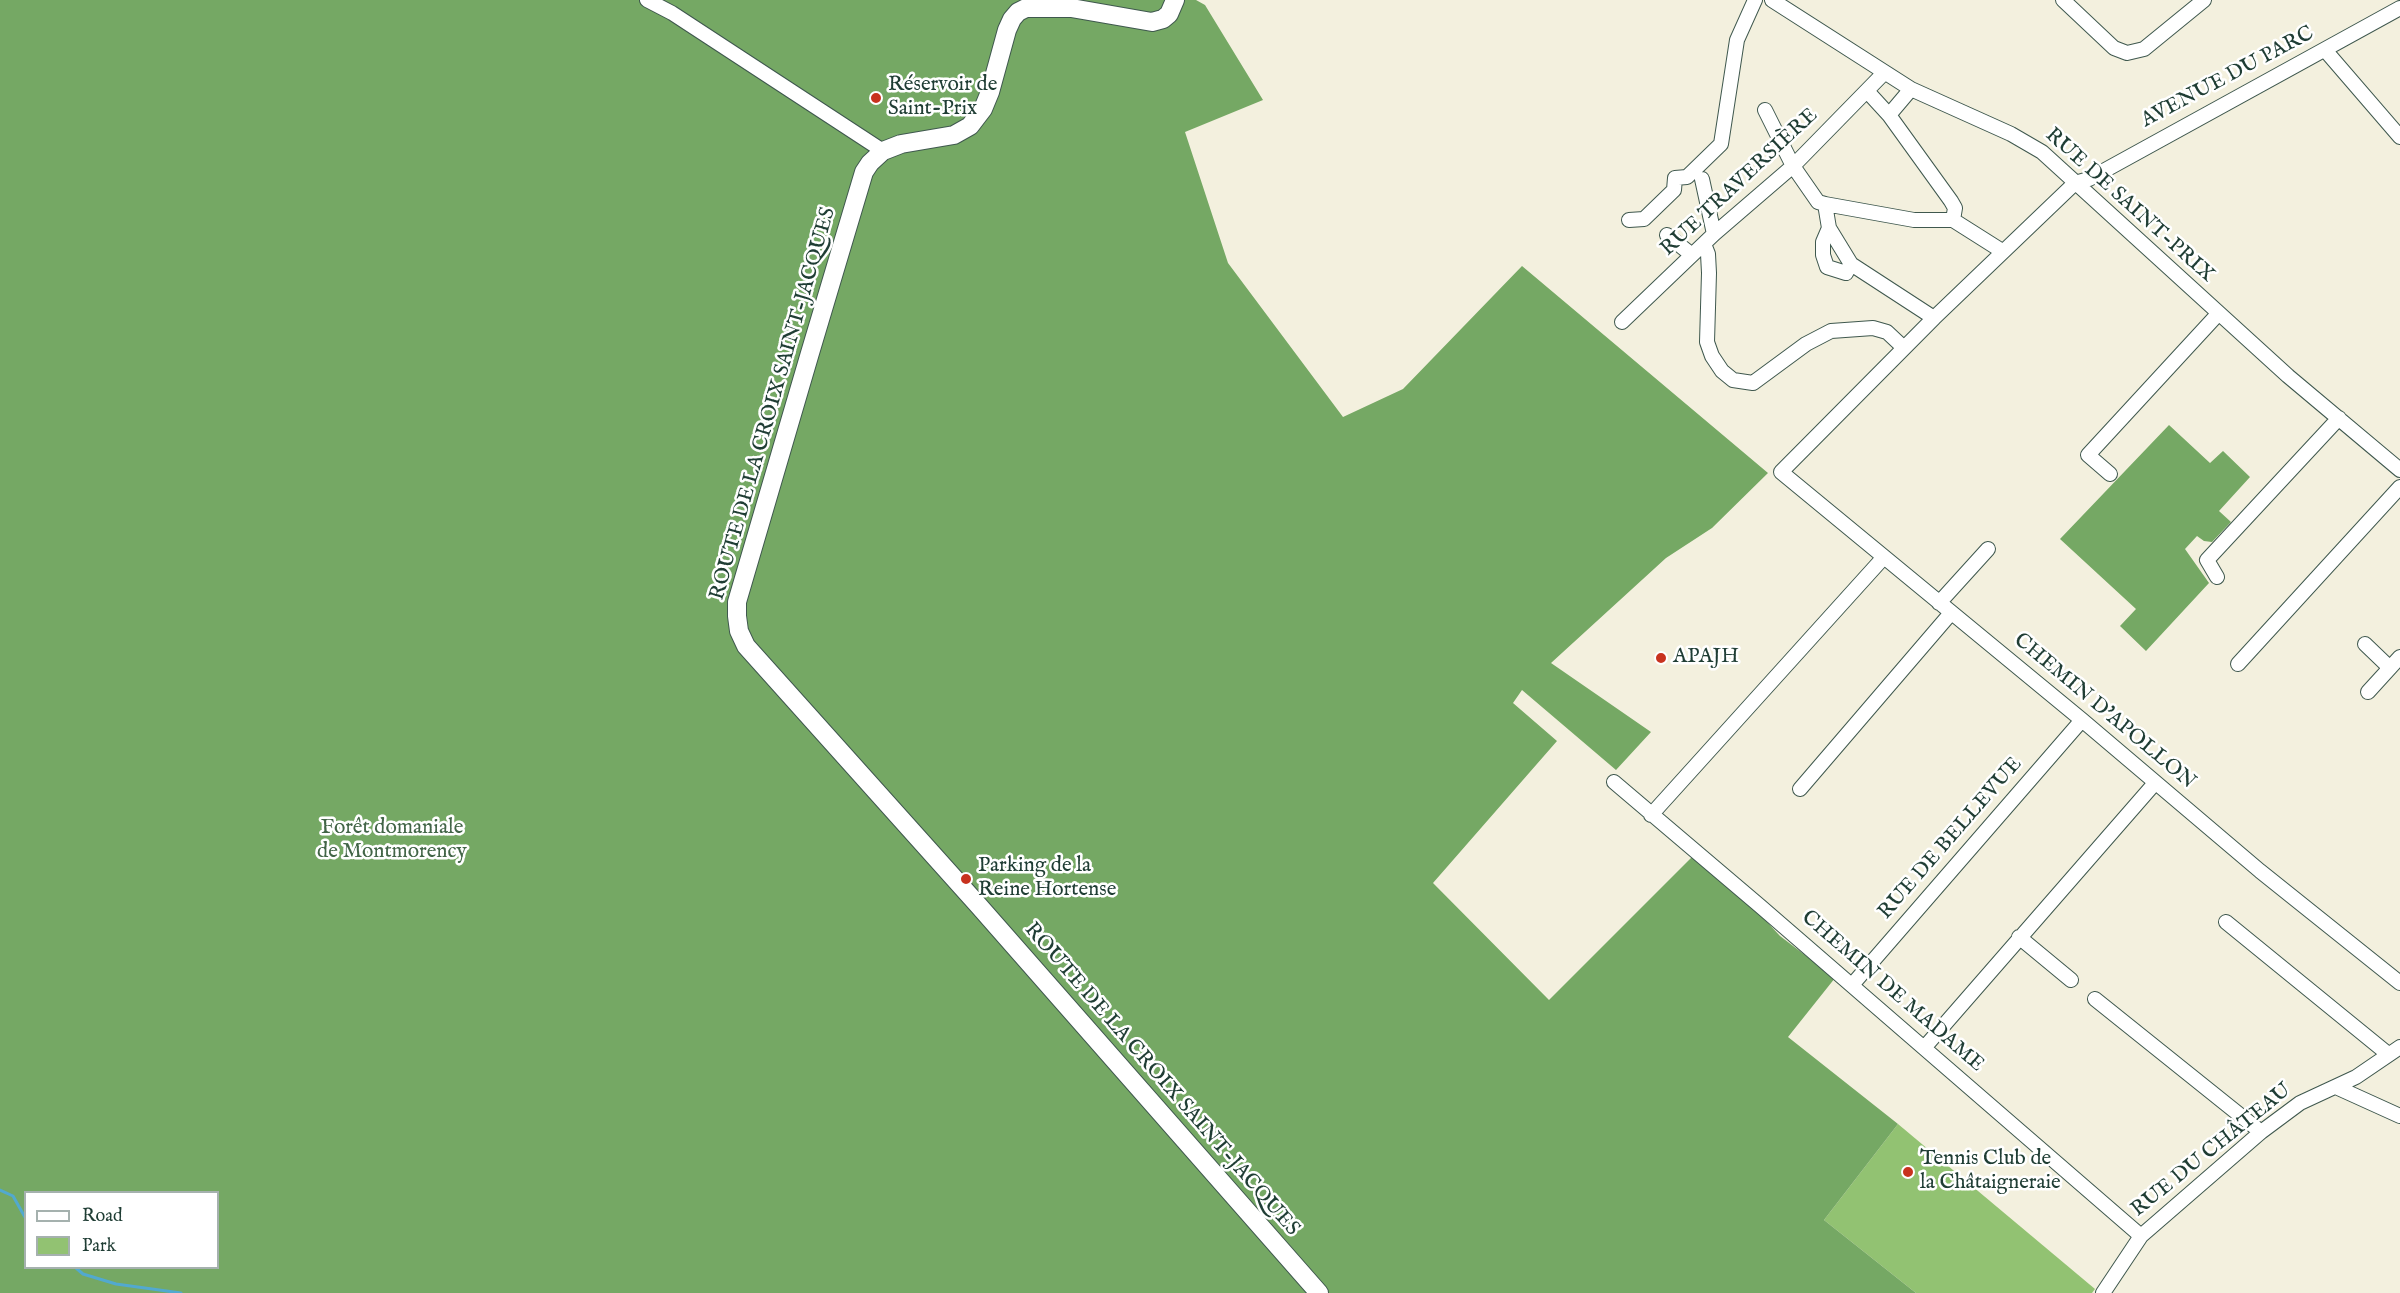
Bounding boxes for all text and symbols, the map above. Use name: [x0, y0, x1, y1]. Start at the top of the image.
street label: AVENUE DU PARC: [2137, 22, 2319, 134]
place label: Réservoir de Saint-Prix: [888, 73, 997, 123]
marker: Réservoir de Saint-Prix: [869, 91, 883, 105]
street label: RUE TRAVERSIÈRE: [1656, 104, 1824, 262]
street label: RUE DE SAINT-PRIX: [2039, 123, 2219, 289]
street label: ROUTE DE LA CROIX SAINT-JACQUES: [706, 205, 842, 603]
street label: CHEMIN D'APOLLON: [2008, 629, 2200, 795]
place label: APAJH: [1673, 645, 1739, 671]
marker: APAJH: [1654, 651, 1668, 665]
street label: RUE DE BELLEVUE: [1874, 753, 2028, 925]
park label: Forêt domaniale de Montmorency: [317, 816, 467, 866]
place label: Parking de la Reine Hortense: [978, 854, 1116, 904]
marker: Parking de la Reine Hortense: [959, 872, 973, 886]
street label: CHEMIN DE MADAME: [1796, 906, 1988, 1078]
street label: ROUTE DE LA CROIX SAINT-JACQUES: [1018, 918, 1304, 1242]
street label: RUE DU CHÂTEAU: [2127, 1079, 2297, 1223]
place label: Tennis Club de la Châtaigneraie: [1920, 1147, 2061, 1197]
marker: Tennis Club de la Châtaigneraie: [1901, 1165, 1915, 1179]
legend: [24, 1191, 219, 1269]
text: Road: [82, 1205, 123, 1228]
text: Park: [82, 1235, 116, 1258]

